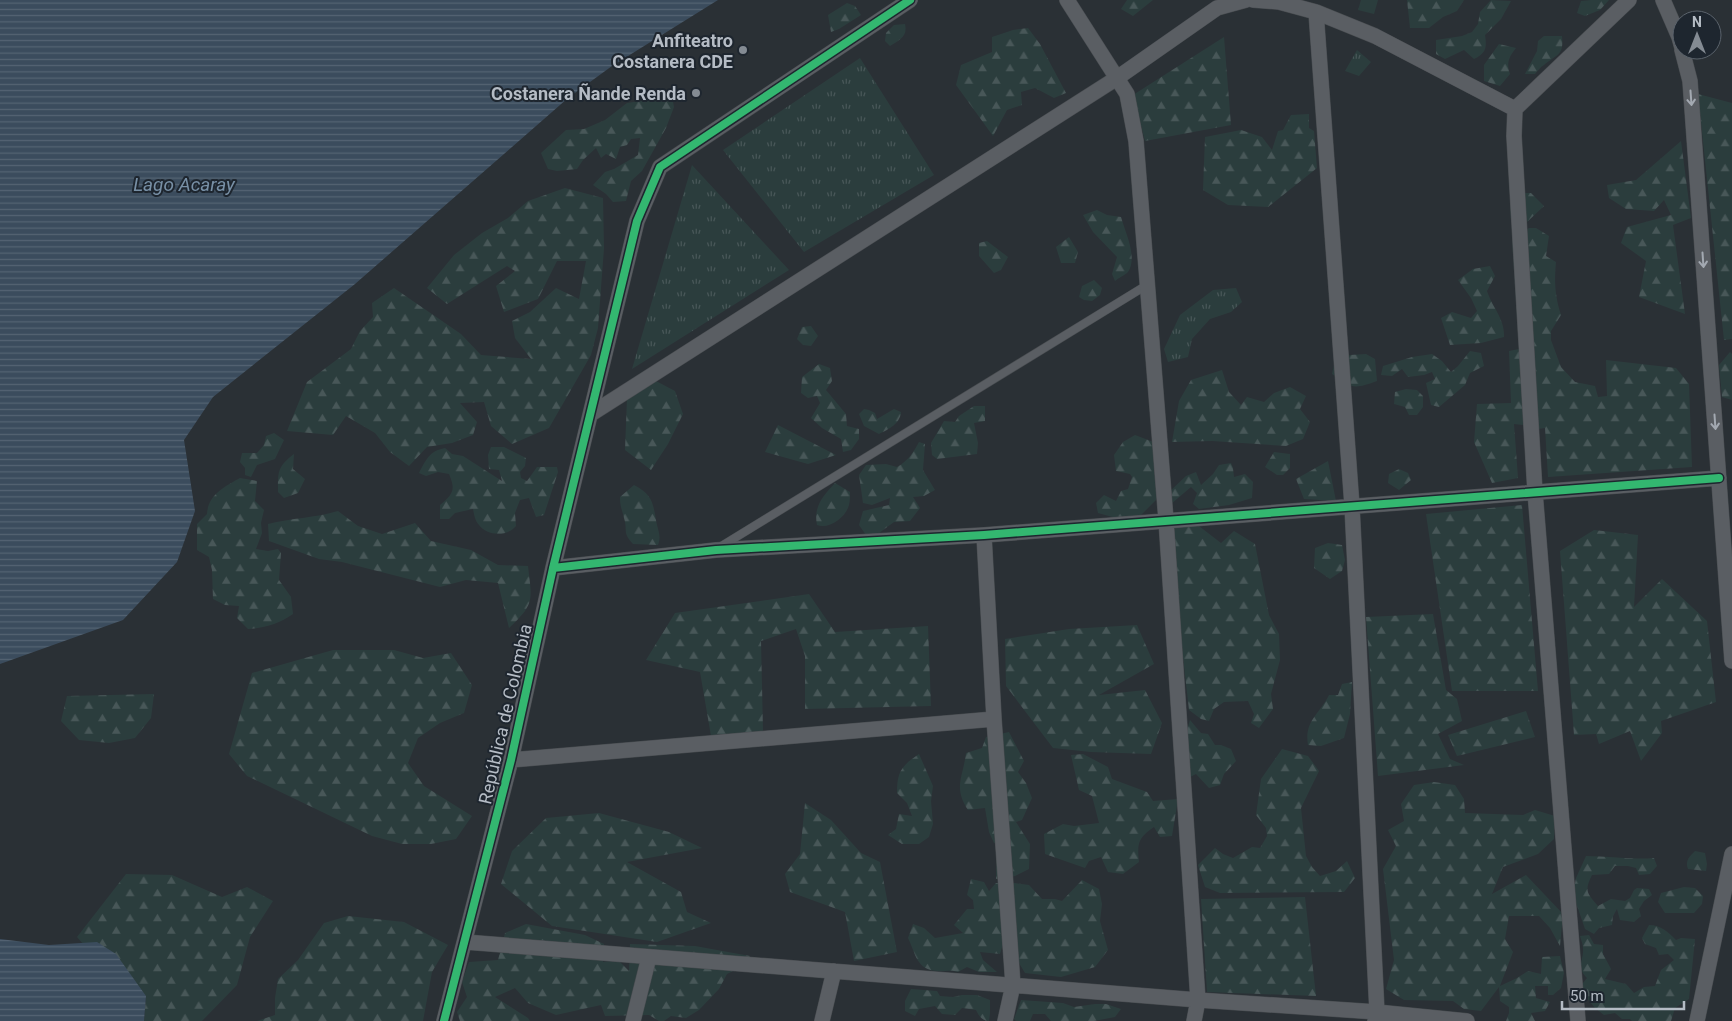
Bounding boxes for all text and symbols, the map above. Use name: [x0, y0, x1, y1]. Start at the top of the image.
north arrow: [1672, 10, 1722, 60]
text: N: [1692, 14, 1702, 30]
place label: Anfiteatro Costanera CDE: [612, 30, 733, 72]
marker: Anfiteatro Costanera CDE: [737, 44, 749, 56]
place label: Costanera Ñande Renda: [491, 83, 686, 104]
marker: Costanera Ñande Renda: [690, 87, 702, 99]
one-way arrow: [1687, 89, 1696, 105]
water label: Lago Acaray: [133, 173, 236, 196]
one-way arrow: [1699, 252, 1708, 268]
one-way arrow: [1710, 414, 1719, 430]
street label: República de Colombia: [474, 622, 536, 806]
scale bar: [1562, 978, 1684, 1010]
text: 50 m: [1570, 987, 1604, 1005]

